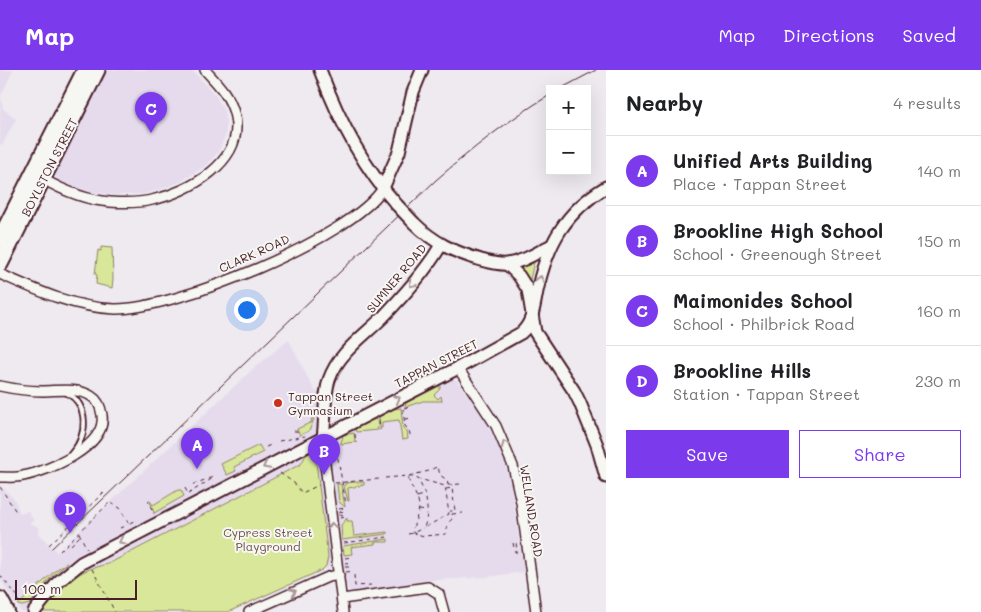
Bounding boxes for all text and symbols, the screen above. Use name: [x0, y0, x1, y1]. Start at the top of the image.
text: Map: [25, 20, 74, 51]
text: Map: [718, 23, 755, 47]
text: Directions: [783, 23, 875, 47]
text: Saved: [903, 23, 956, 47]
map controls: [546, 85, 591, 175]
button: +: [546, 85, 591, 130]
text: Nearby: [626, 89, 703, 116]
pin: C: [135, 92, 167, 133]
text: 4 results: [893, 92, 961, 113]
street label: BOYLSTON STREET: [17, 115, 81, 219]
button: −: [546, 130, 591, 175]
text: Unified Arts Building: [673, 148, 872, 173]
text: A: [636, 160, 648, 181]
text: 140 m: [917, 160, 961, 181]
text: Place · Tappan Street: [673, 173, 847, 194]
text: Brookline High School: [673, 218, 883, 243]
street label: CLARK ROAD: [216, 230, 292, 276]
text: B: [637, 230, 647, 251]
text: 150 m: [917, 230, 961, 251]
street label: SUMNER ROAD: [362, 240, 430, 316]
text: School · Greenough Street: [673, 243, 882, 264]
one-way arrow: [534, 274, 545, 283]
one-way arrow: [409, 278, 417, 287]
text: Maimonides School: [673, 288, 853, 313]
your location: [234, 297, 260, 323]
text: C: [636, 300, 648, 321]
text: 160 m: [916, 300, 961, 321]
text: School · Philbrick Road: [673, 313, 854, 334]
street label: TAPPAN STREET: [392, 335, 481, 391]
text: Brookline Hills: [673, 358, 811, 383]
text: D: [636, 370, 648, 391]
text: 230 m: [915, 370, 961, 391]
text: Station · Tappan Street: [673, 383, 860, 404]
place label: Tappan Street Gymnasium: [288, 388, 373, 418]
one-way arrow: [392, 395, 401, 405]
marker: Tappan Street Gymnasium: [272, 397, 284, 409]
pin: A: [181, 428, 213, 469]
button: Save: [626, 430, 789, 478]
button: Share: [799, 430, 961, 478]
pin: B: [308, 434, 340, 475]
one-way arrow: [500, 440, 511, 449]
one-way arrow: [263, 460, 272, 470]
street label: WELLAND ROAD: [517, 464, 547, 558]
pin: D: [54, 492, 86, 533]
one-way arrow: [327, 522, 338, 530]
park label: Cypress Street Playground: [223, 524, 313, 554]
one-way arrow: [118, 535, 127, 545]
scale bar: [15, 577, 138, 600]
text: 100 m: [22, 579, 61, 598]
one-way arrow: [288, 588, 297, 599]

